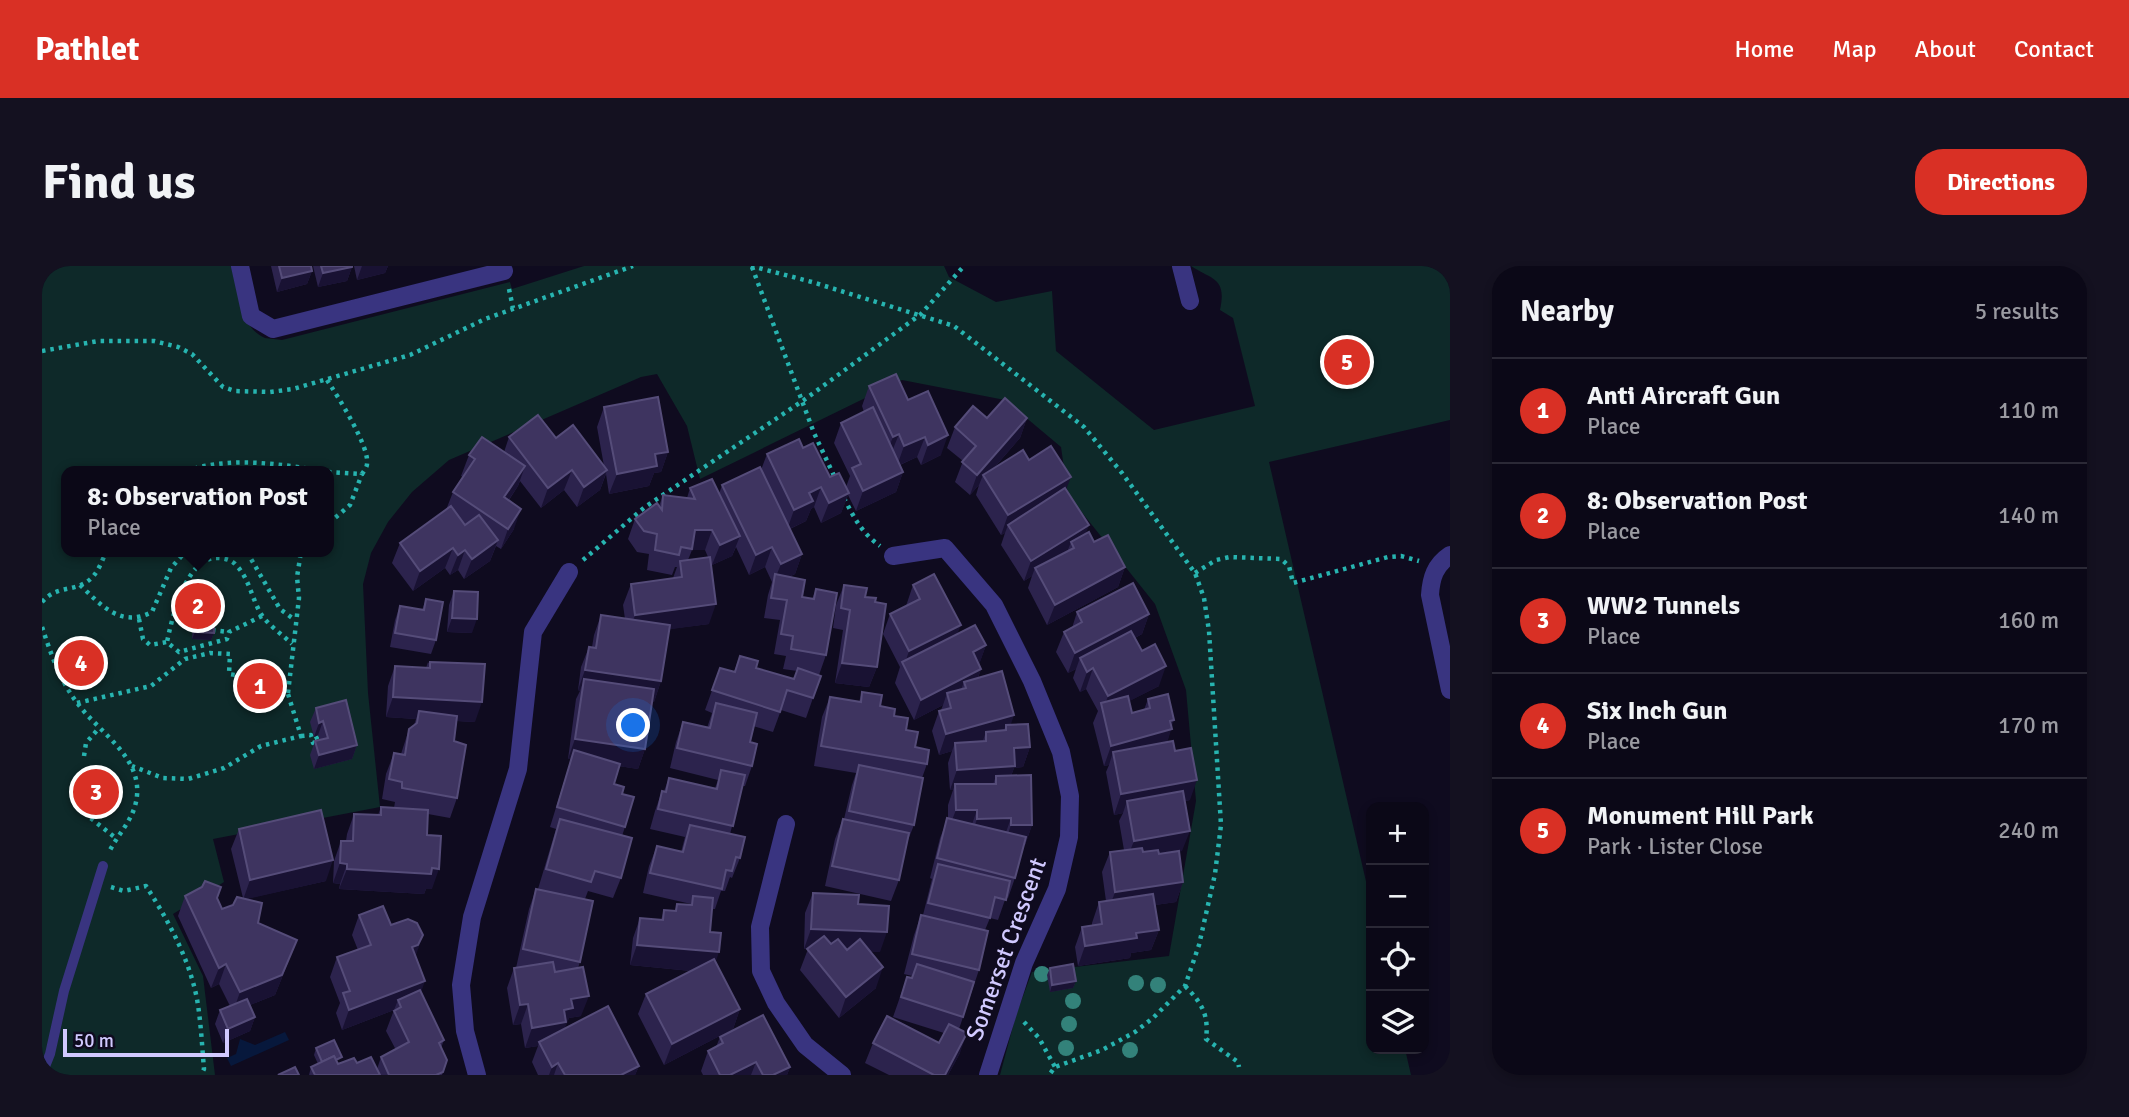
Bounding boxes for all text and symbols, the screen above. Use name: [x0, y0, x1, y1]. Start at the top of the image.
text: Pathlet: [35, 29, 139, 70]
text: Home: [1734, 34, 1794, 64]
text: Map: [1832, 34, 1877, 64]
text: About: [1915, 34, 1976, 64]
text: Contact: [2014, 34, 2094, 64]
button: Directions: [1915, 149, 2087, 215]
text: Find us: [42, 152, 195, 212]
text: Nearby: [1520, 293, 1614, 330]
text: 5 results: [1975, 297, 2059, 326]
pin: 5: [1324, 336, 1370, 388]
text: Anti Aircraft Gun: [1587, 380, 1780, 412]
text: 1: [1537, 396, 1549, 425]
text: 110 m: [1998, 396, 2059, 425]
text: Place: [1587, 412, 1641, 441]
popup: [61, 466, 334, 557]
text: 8: Observation Post: [87, 481, 308, 513]
text: 8: Observation Post: [1587, 485, 1807, 517]
text: 2: [1537, 501, 1549, 530]
text: 140 m: [1998, 501, 2059, 530]
text: Place: [87, 513, 141, 542]
text: Place: [1587, 517, 1641, 546]
pin: 2: [175, 580, 221, 632]
text: WW2 Tunnels: [1587, 590, 1740, 622]
text: 3: [1537, 606, 1549, 635]
text: 160 m: [1998, 606, 2059, 635]
text: Place: [1587, 622, 1641, 651]
pin: 4: [58, 637, 104, 689]
pin: 1: [237, 660, 283, 712]
text: Six Inch Gun: [1587, 695, 1728, 727]
your location: [616, 708, 650, 742]
text: 4: [1537, 711, 1549, 740]
text: 170 m: [1998, 711, 2059, 740]
text: Place: [1587, 727, 1641, 756]
pin: 3: [73, 766, 119, 818]
text: Monument Hill Park: [1587, 800, 1814, 832]
map controls: [1366, 802, 1429, 1054]
button: +: [1366, 802, 1429, 865]
text: 5: [1537, 816, 1549, 845]
text: 240 m: [1998, 816, 2059, 845]
text: Park · Lister Close: [1587, 832, 1763, 861]
street label: Somerset Crescent: [959, 854, 1053, 1044]
button: −: [1366, 865, 1429, 928]
button: locate: [1366, 928, 1429, 991]
button: layers: [1366, 991, 1429, 1054]
scale bar: [63, 1026, 229, 1058]
text: 50 m: [74, 1029, 114, 1053]

